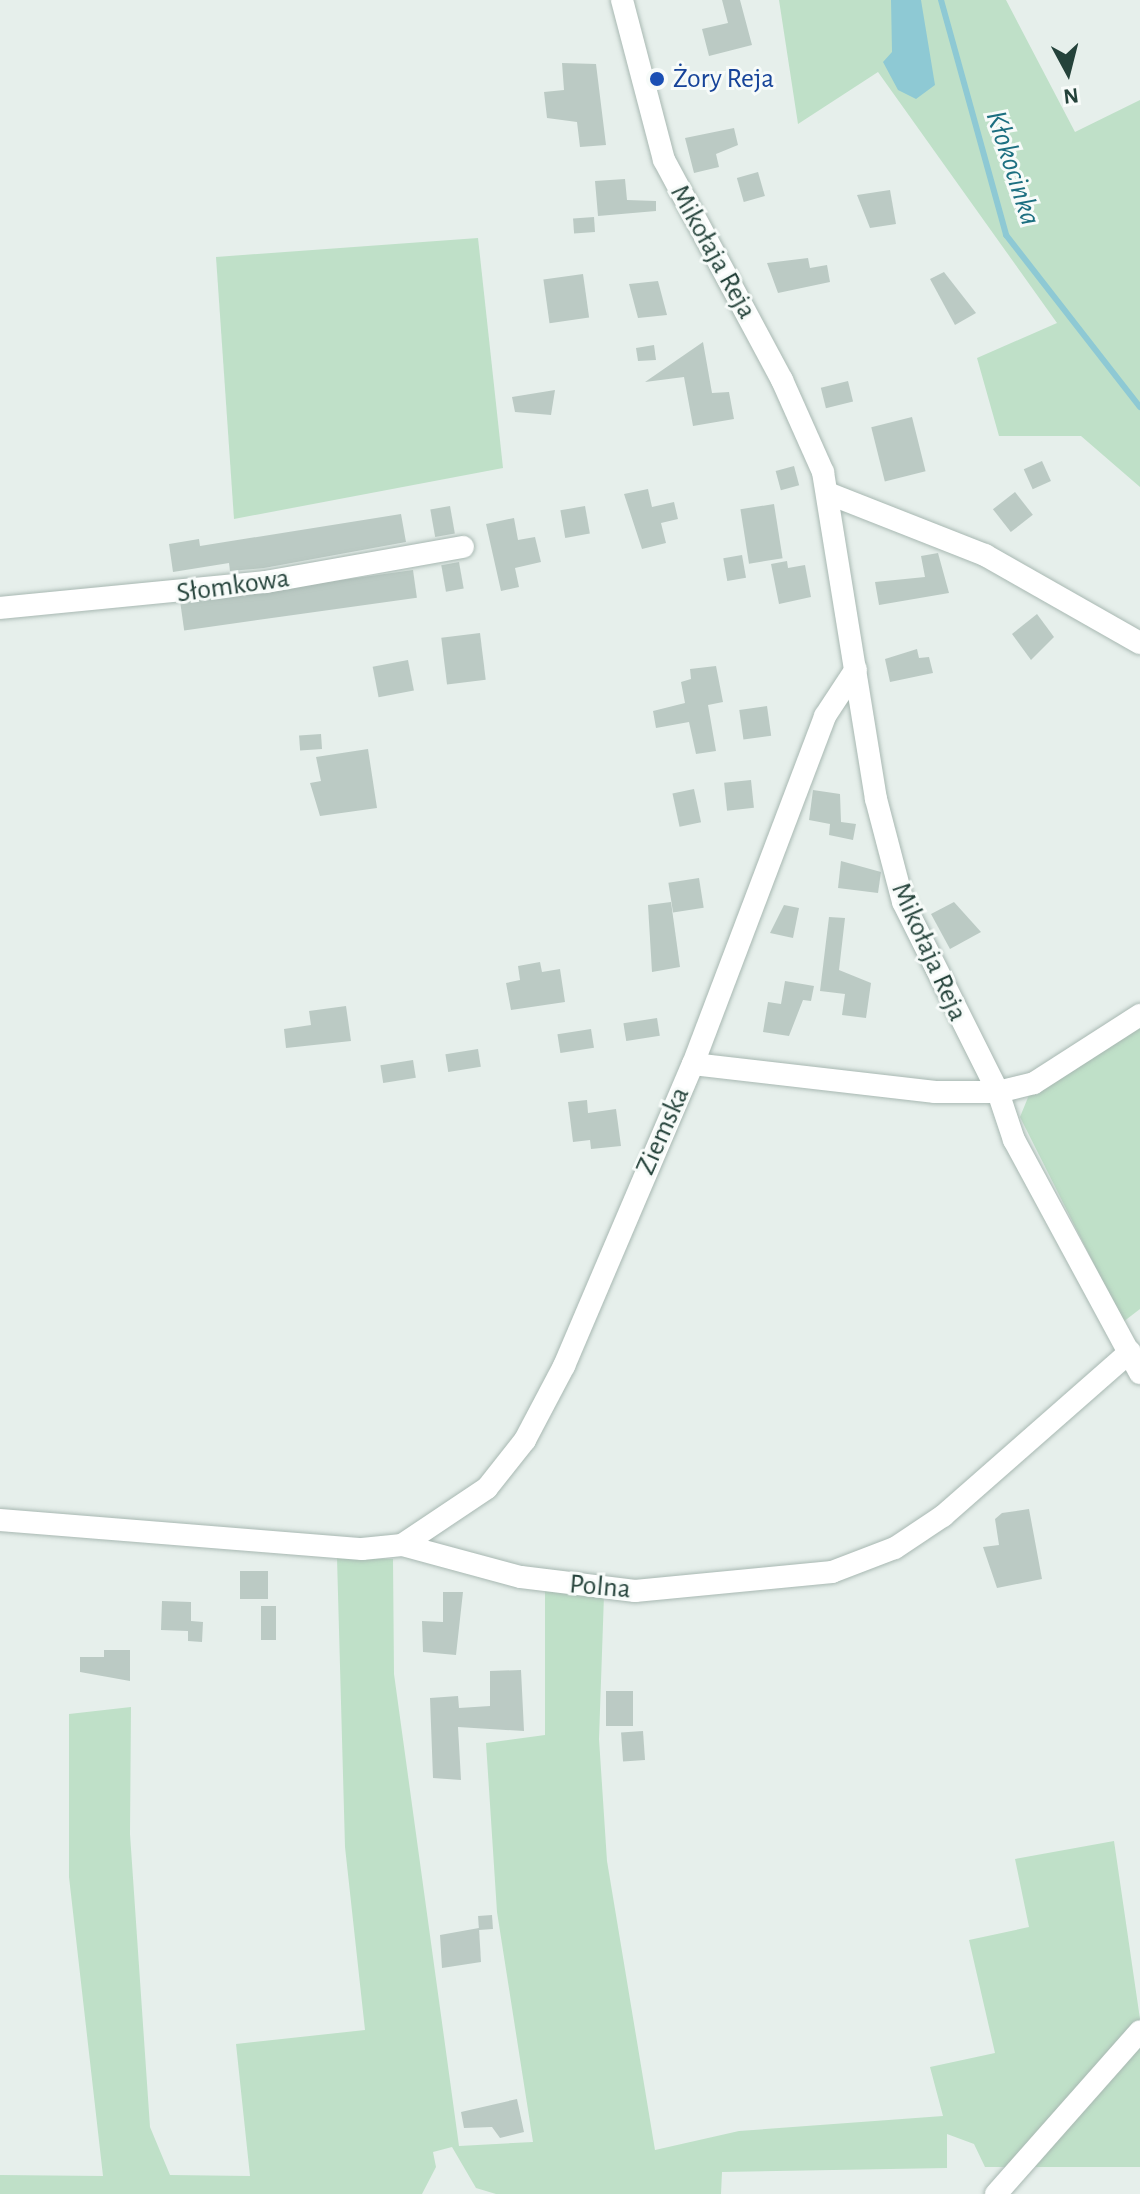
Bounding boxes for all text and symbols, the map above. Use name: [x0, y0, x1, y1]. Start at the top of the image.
north arrow: [1028, 32, 1108, 112]
place label: Żory Reja: [673, 62, 774, 96]
marker: Żory Reja: [648, 70, 666, 88]
text: N: [1062, 84, 1080, 108]
water label: Kłokocinka: [978, 106, 1048, 230]
street label: Mikołaja Reja: [662, 179, 764, 325]
street label: Słomkowa: [175, 561, 291, 611]
street label: Mikołaja Reja: [884, 878, 974, 1026]
street label: Ziemska: [629, 1082, 697, 1180]
street label: Polna: [568, 1568, 632, 1606]

